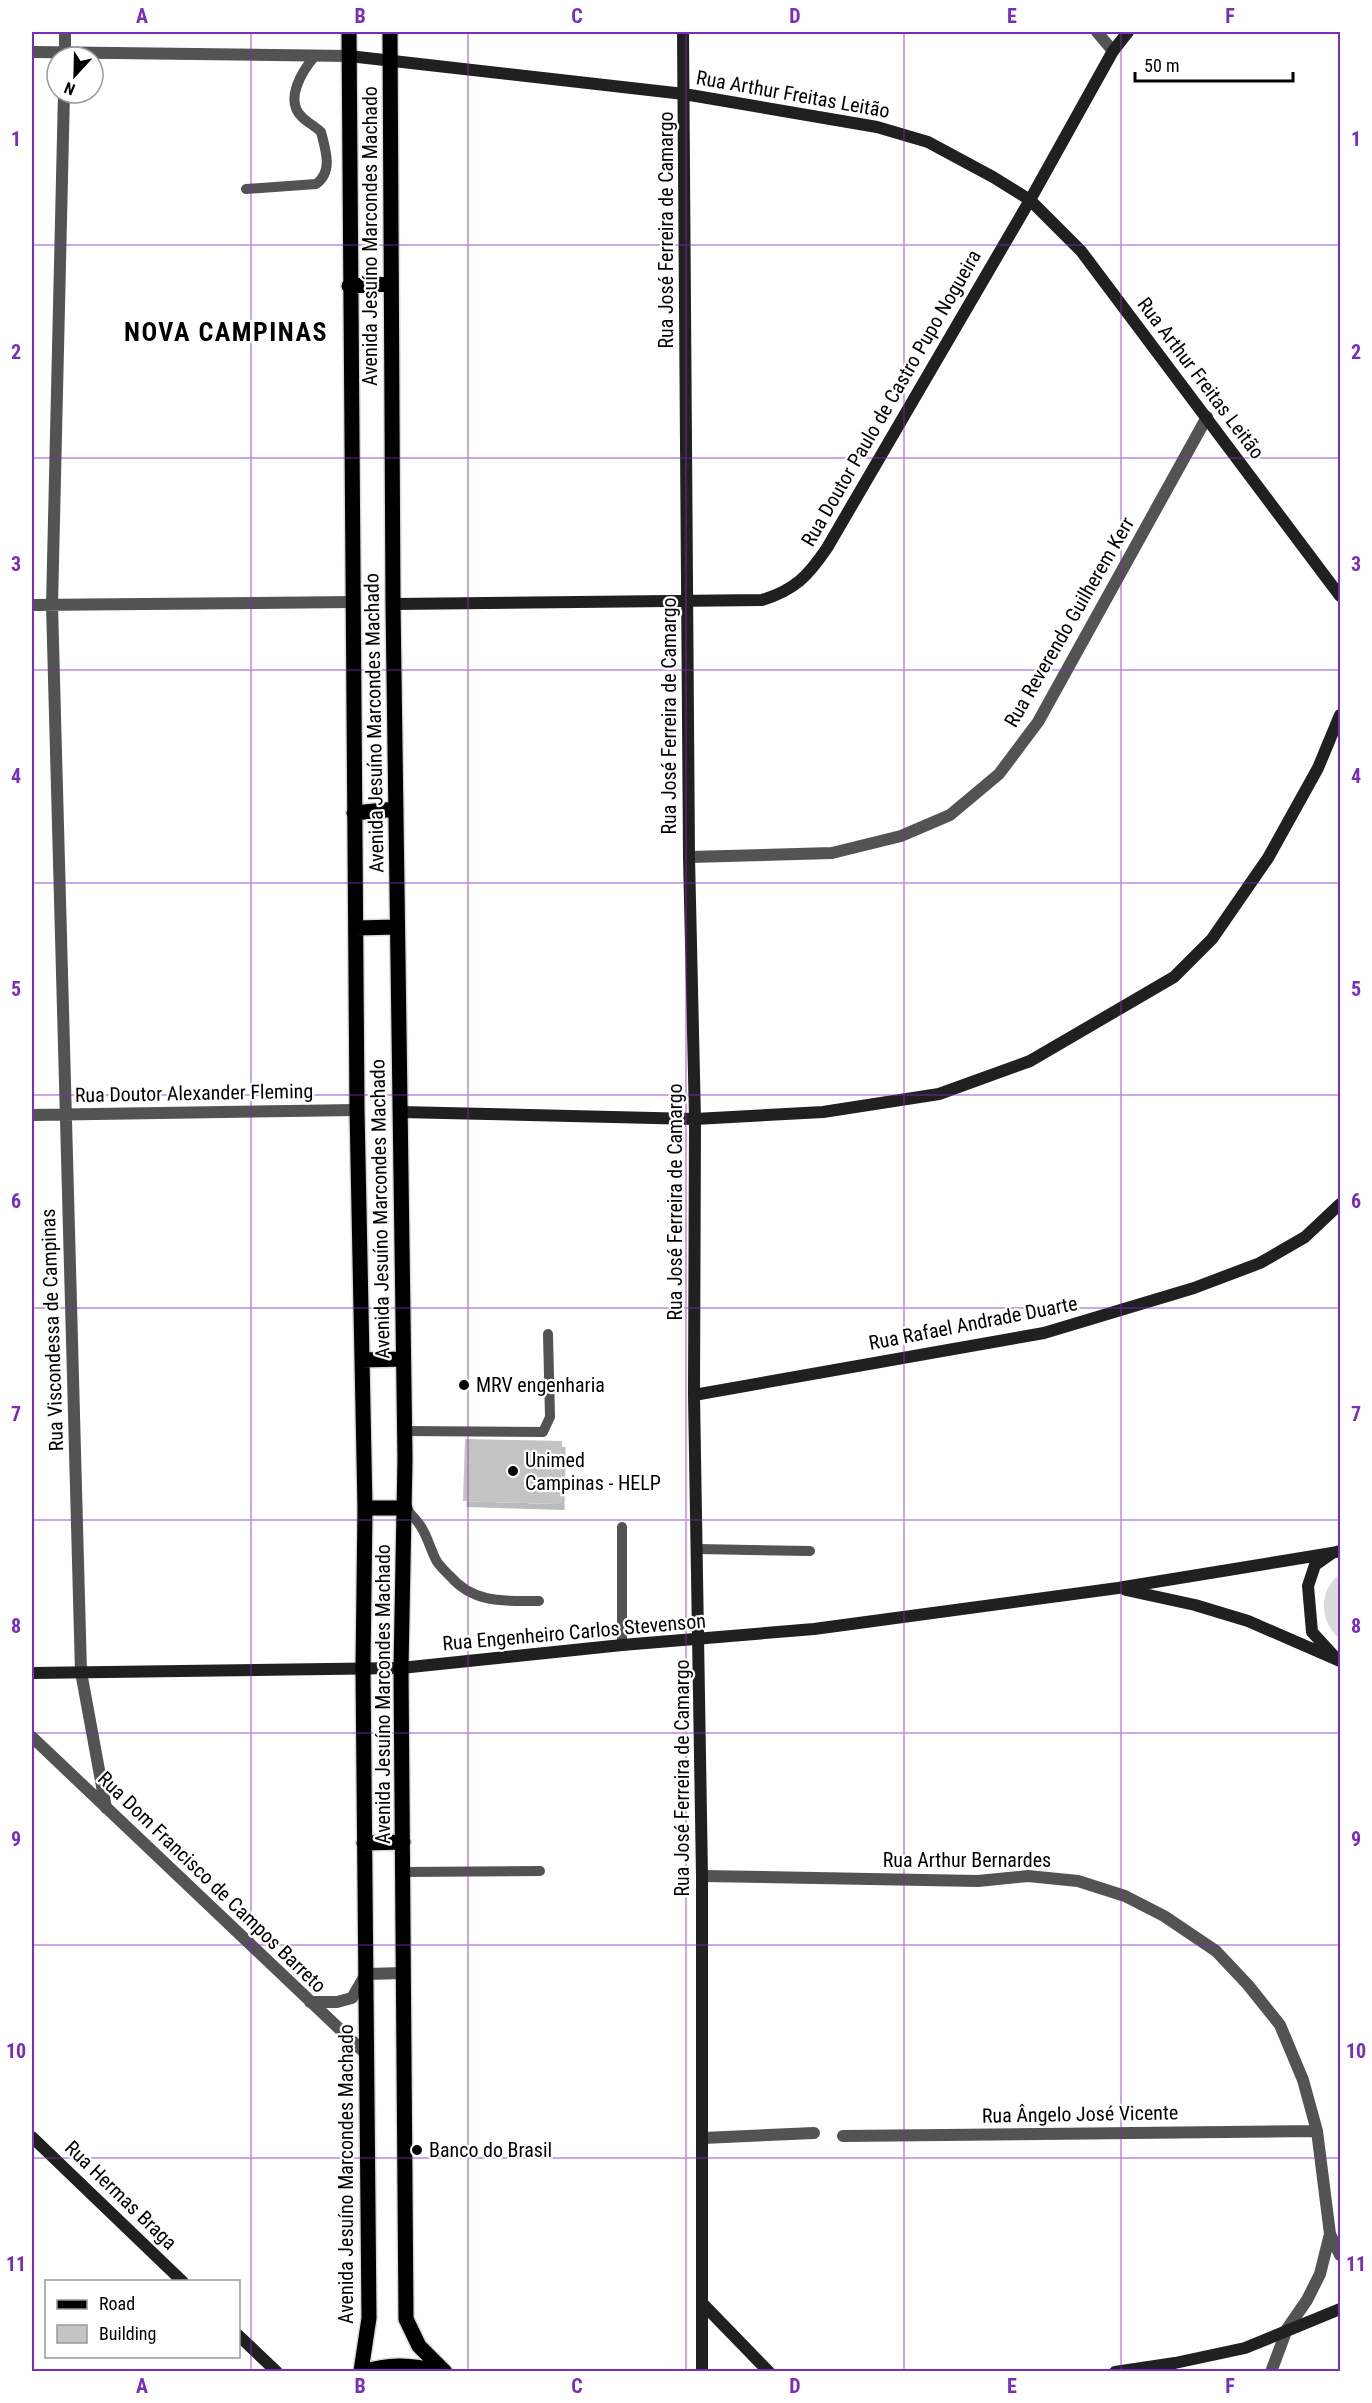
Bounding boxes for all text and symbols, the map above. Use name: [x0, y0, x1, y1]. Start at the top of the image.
text: A: [136, 4, 148, 28]
text: B: [354, 4, 366, 28]
text: C: [571, 4, 583, 28]
text: D: [789, 4, 801, 28]
text: E: [1007, 4, 1017, 28]
text: F: [1225, 4, 1235, 28]
north arrow: [45, 45, 105, 105]
scale bar: [1135, 45, 1292, 83]
text: 50 m: [1144, 55, 1179, 76]
street label: Rua Arthur Freitas Leitão: [694, 65, 892, 123]
text: N: [61, 78, 78, 99]
street label: Avenida Jesuíno Marcondes Machado: [358, 86, 382, 386]
street label: Rua José Ferreira de Camargo: [654, 111, 678, 349]
text: 1: [11, 127, 21, 151]
text: 1: [1351, 127, 1361, 151]
street label: Rua Doutor Paulo de Castro Pupo Nogueira: [796, 246, 986, 550]
street label: Rua Arthur Freitas Leitão: [1132, 293, 1270, 463]
district label: NOVA CAMPINAS: [124, 317, 328, 347]
text: 2: [11, 340, 21, 364]
text: 2: [1351, 340, 1361, 364]
street label: Rua Reverendo Guilherem Kerr: [999, 513, 1139, 731]
text: 3: [11, 552, 21, 576]
text: 3: [1351, 552, 1361, 576]
street label: Avenida Jesuíno Marcondes Machado: [359, 573, 389, 873]
street label: Rua José Ferreira de Camargo: [657, 597, 681, 835]
text: 4: [11, 764, 21, 788]
text: 4: [1351, 764, 1361, 788]
text: 5: [11, 977, 21, 1001]
text: 5: [1351, 977, 1361, 1001]
street label: Avenida Jesuíno Marcondes Machado: [365, 1059, 395, 1359]
street label: Rua Doutor Alexander Fleming: [75, 1079, 313, 1107]
street label: Rua José Ferreira de Camargo: [663, 1083, 687, 1321]
text: 6: [11, 1189, 21, 1213]
text: 6: [1351, 1189, 1361, 1213]
street label: Rua Viscondessa de Campinas: [36, 1208, 68, 1452]
street label: Rua Rafael Andrade Duarte: [867, 1291, 1079, 1355]
place label: MRV engenharia: [476, 1373, 605, 1397]
marker: MRV engenharia: [457, 1378, 471, 1392]
text: 7: [11, 1402, 21, 1426]
text: 7: [1351, 1402, 1361, 1426]
place label: Unimed Campinas - HELP: [525, 1448, 661, 1495]
marker: Unimed Campinas - HELP: [506, 1464, 520, 1478]
street label: Avenida Jesuíno Marcondes Machado: [371, 1544, 395, 1844]
street label: Rua Engenheiro Carlos Stevenson: [441, 1609, 707, 1655]
text: 8: [11, 1614, 21, 1638]
text: 8: [1351, 1614, 1361, 1638]
street label: Rua José Ferreira de Camargo: [670, 1659, 694, 1897]
street label: Rua Dom Francisco de Campos Barreto: [93, 1766, 331, 1998]
text: 9: [11, 1827, 21, 1851]
text: 9: [1351, 1827, 1361, 1851]
street label: Rua Arthur Bernardes: [883, 1848, 1051, 1872]
street label: Avenida Jesuíno Marcondes Machado: [334, 2024, 358, 2324]
text: 10: [6, 2039, 26, 2063]
text: 10: [1346, 2039, 1366, 2063]
street label: Rua Ângelo José Vicente: [982, 2100, 1178, 2128]
street label: Rua Hermas Braga: [60, 2136, 182, 2254]
place label: Banco do Brasil: [429, 2138, 552, 2162]
marker: Banco do Brasil: [410, 2143, 424, 2157]
text: 11: [6, 2252, 26, 2276]
text: 11: [1346, 2252, 1366, 2276]
legend: [45, 2280, 240, 2358]
text: Road: [99, 2293, 135, 2314]
text: Building: [99, 2323, 156, 2344]
text: A: [136, 2374, 148, 2398]
text: B: [354, 2374, 366, 2398]
text: C: [571, 2374, 583, 2398]
text: D: [789, 2374, 801, 2398]
text: E: [1007, 2374, 1017, 2398]
text: F: [1225, 2374, 1235, 2398]

